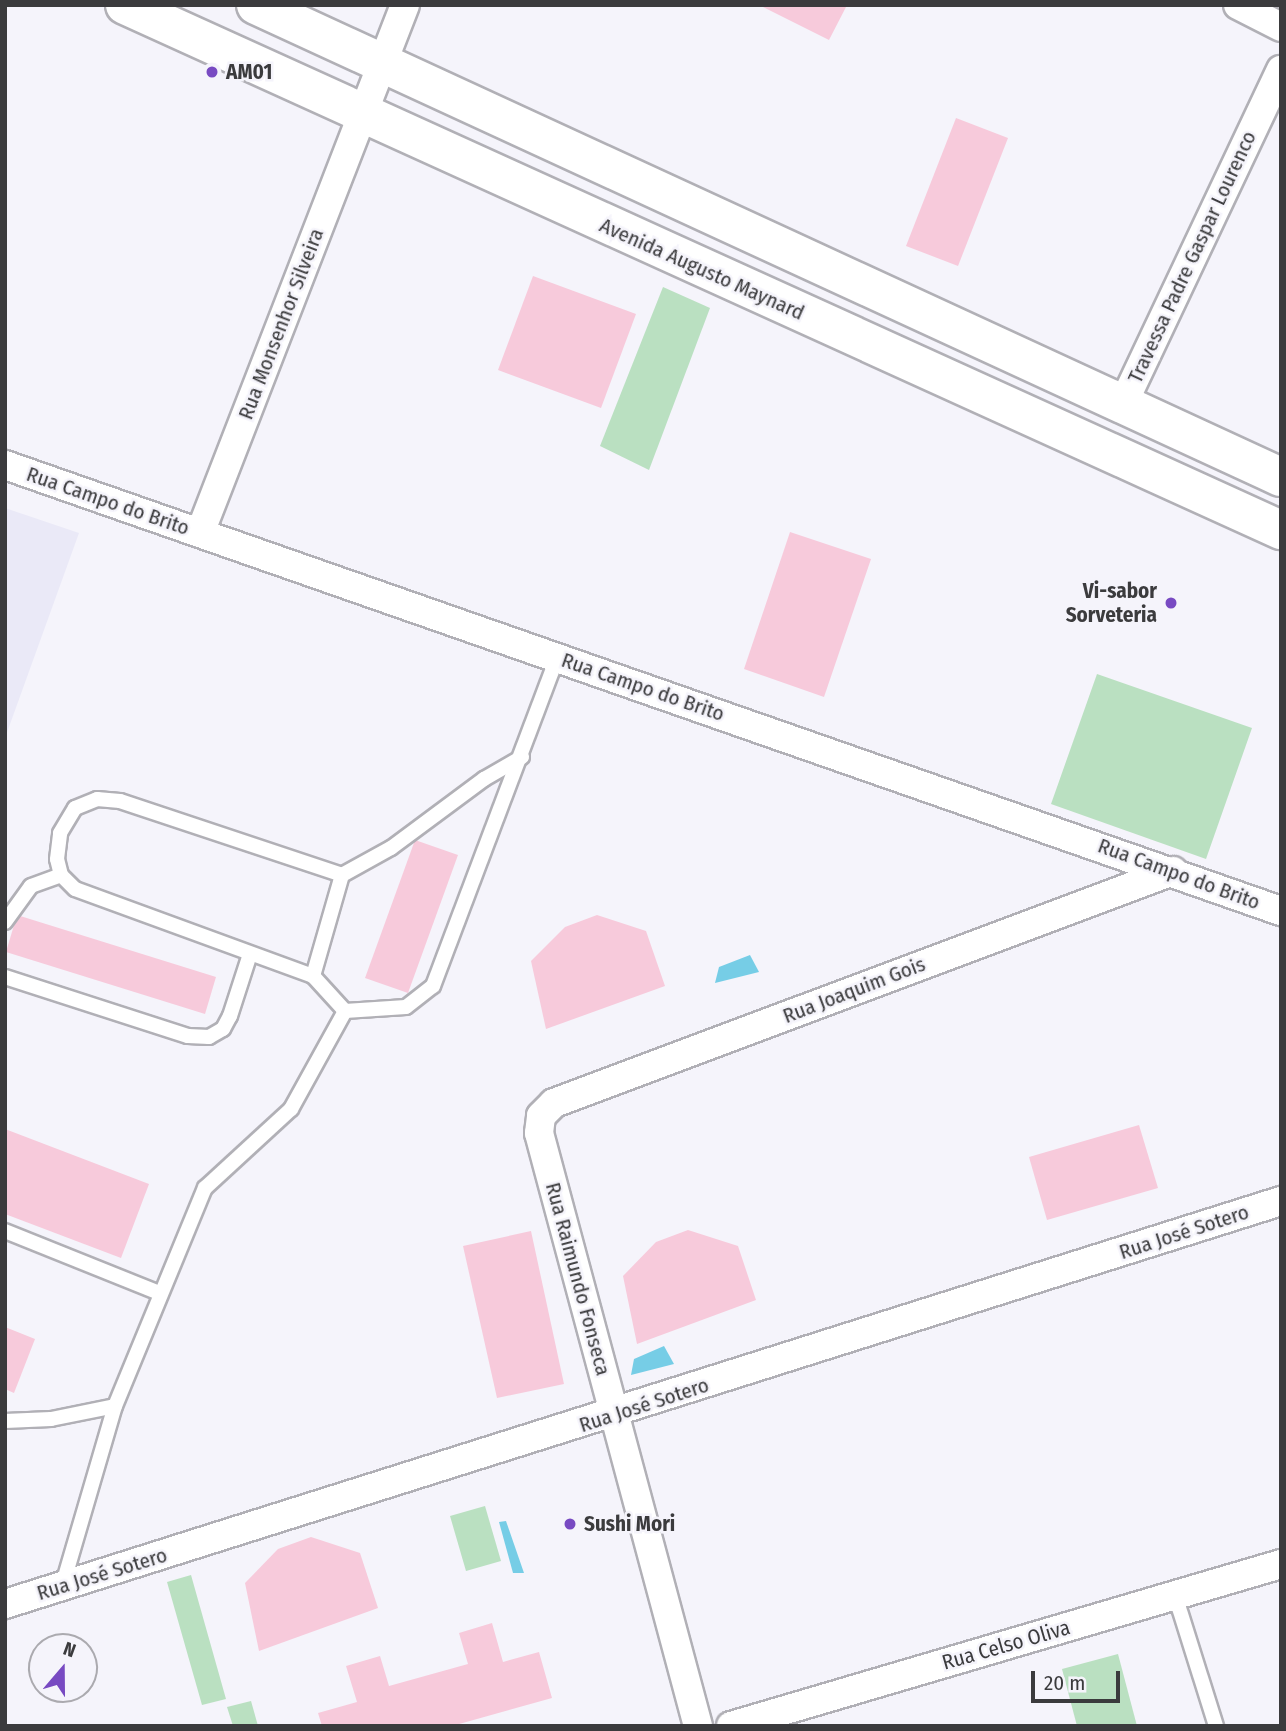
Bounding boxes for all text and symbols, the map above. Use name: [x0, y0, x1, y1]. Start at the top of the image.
place label: AM01: [226, 59, 272, 85]
marker: AM01: [204, 64, 220, 80]
street label: Travessa Padre Gaspar Lourenco: [1122, 127, 1262, 387]
street label: Avenida Augusto Maynard: [596, 212, 808, 326]
street label: Rua Monsenhor Silveira: [233, 225, 329, 423]
street label: Rua Campo do Brito: [23, 461, 193, 541]
place label: Vi-sabor Sorveteria: [1066, 578, 1157, 628]
marker: Vi-sabor Sorveteria: [1163, 595, 1179, 611]
street label: Rua Campo do Brito: [558, 647, 728, 727]
street label: Rua Campo do Brito: [1095, 833, 1263, 915]
street label: Rua Joaquim Gois: [779, 951, 929, 1029]
street label: Rua Raimundo Fonseca: [540, 1180, 616, 1378]
street label: Rua José Sotero: [1116, 1199, 1252, 1265]
street label: Rua José Sotero: [576, 1372, 712, 1438]
place label: Sushi Mori: [584, 1511, 675, 1537]
marker: Sushi Mori: [562, 1516, 578, 1532]
street label: Rua José Sotero: [34, 1542, 170, 1606]
street label: Rua Celso Oliva: [939, 1615, 1073, 1675]
north arrow: [28, 1633, 98, 1703]
text: N: [60, 1637, 79, 1662]
scale bar: [1034, 1658, 1123, 1702]
text: 20 m: [1044, 1670, 1085, 1696]

